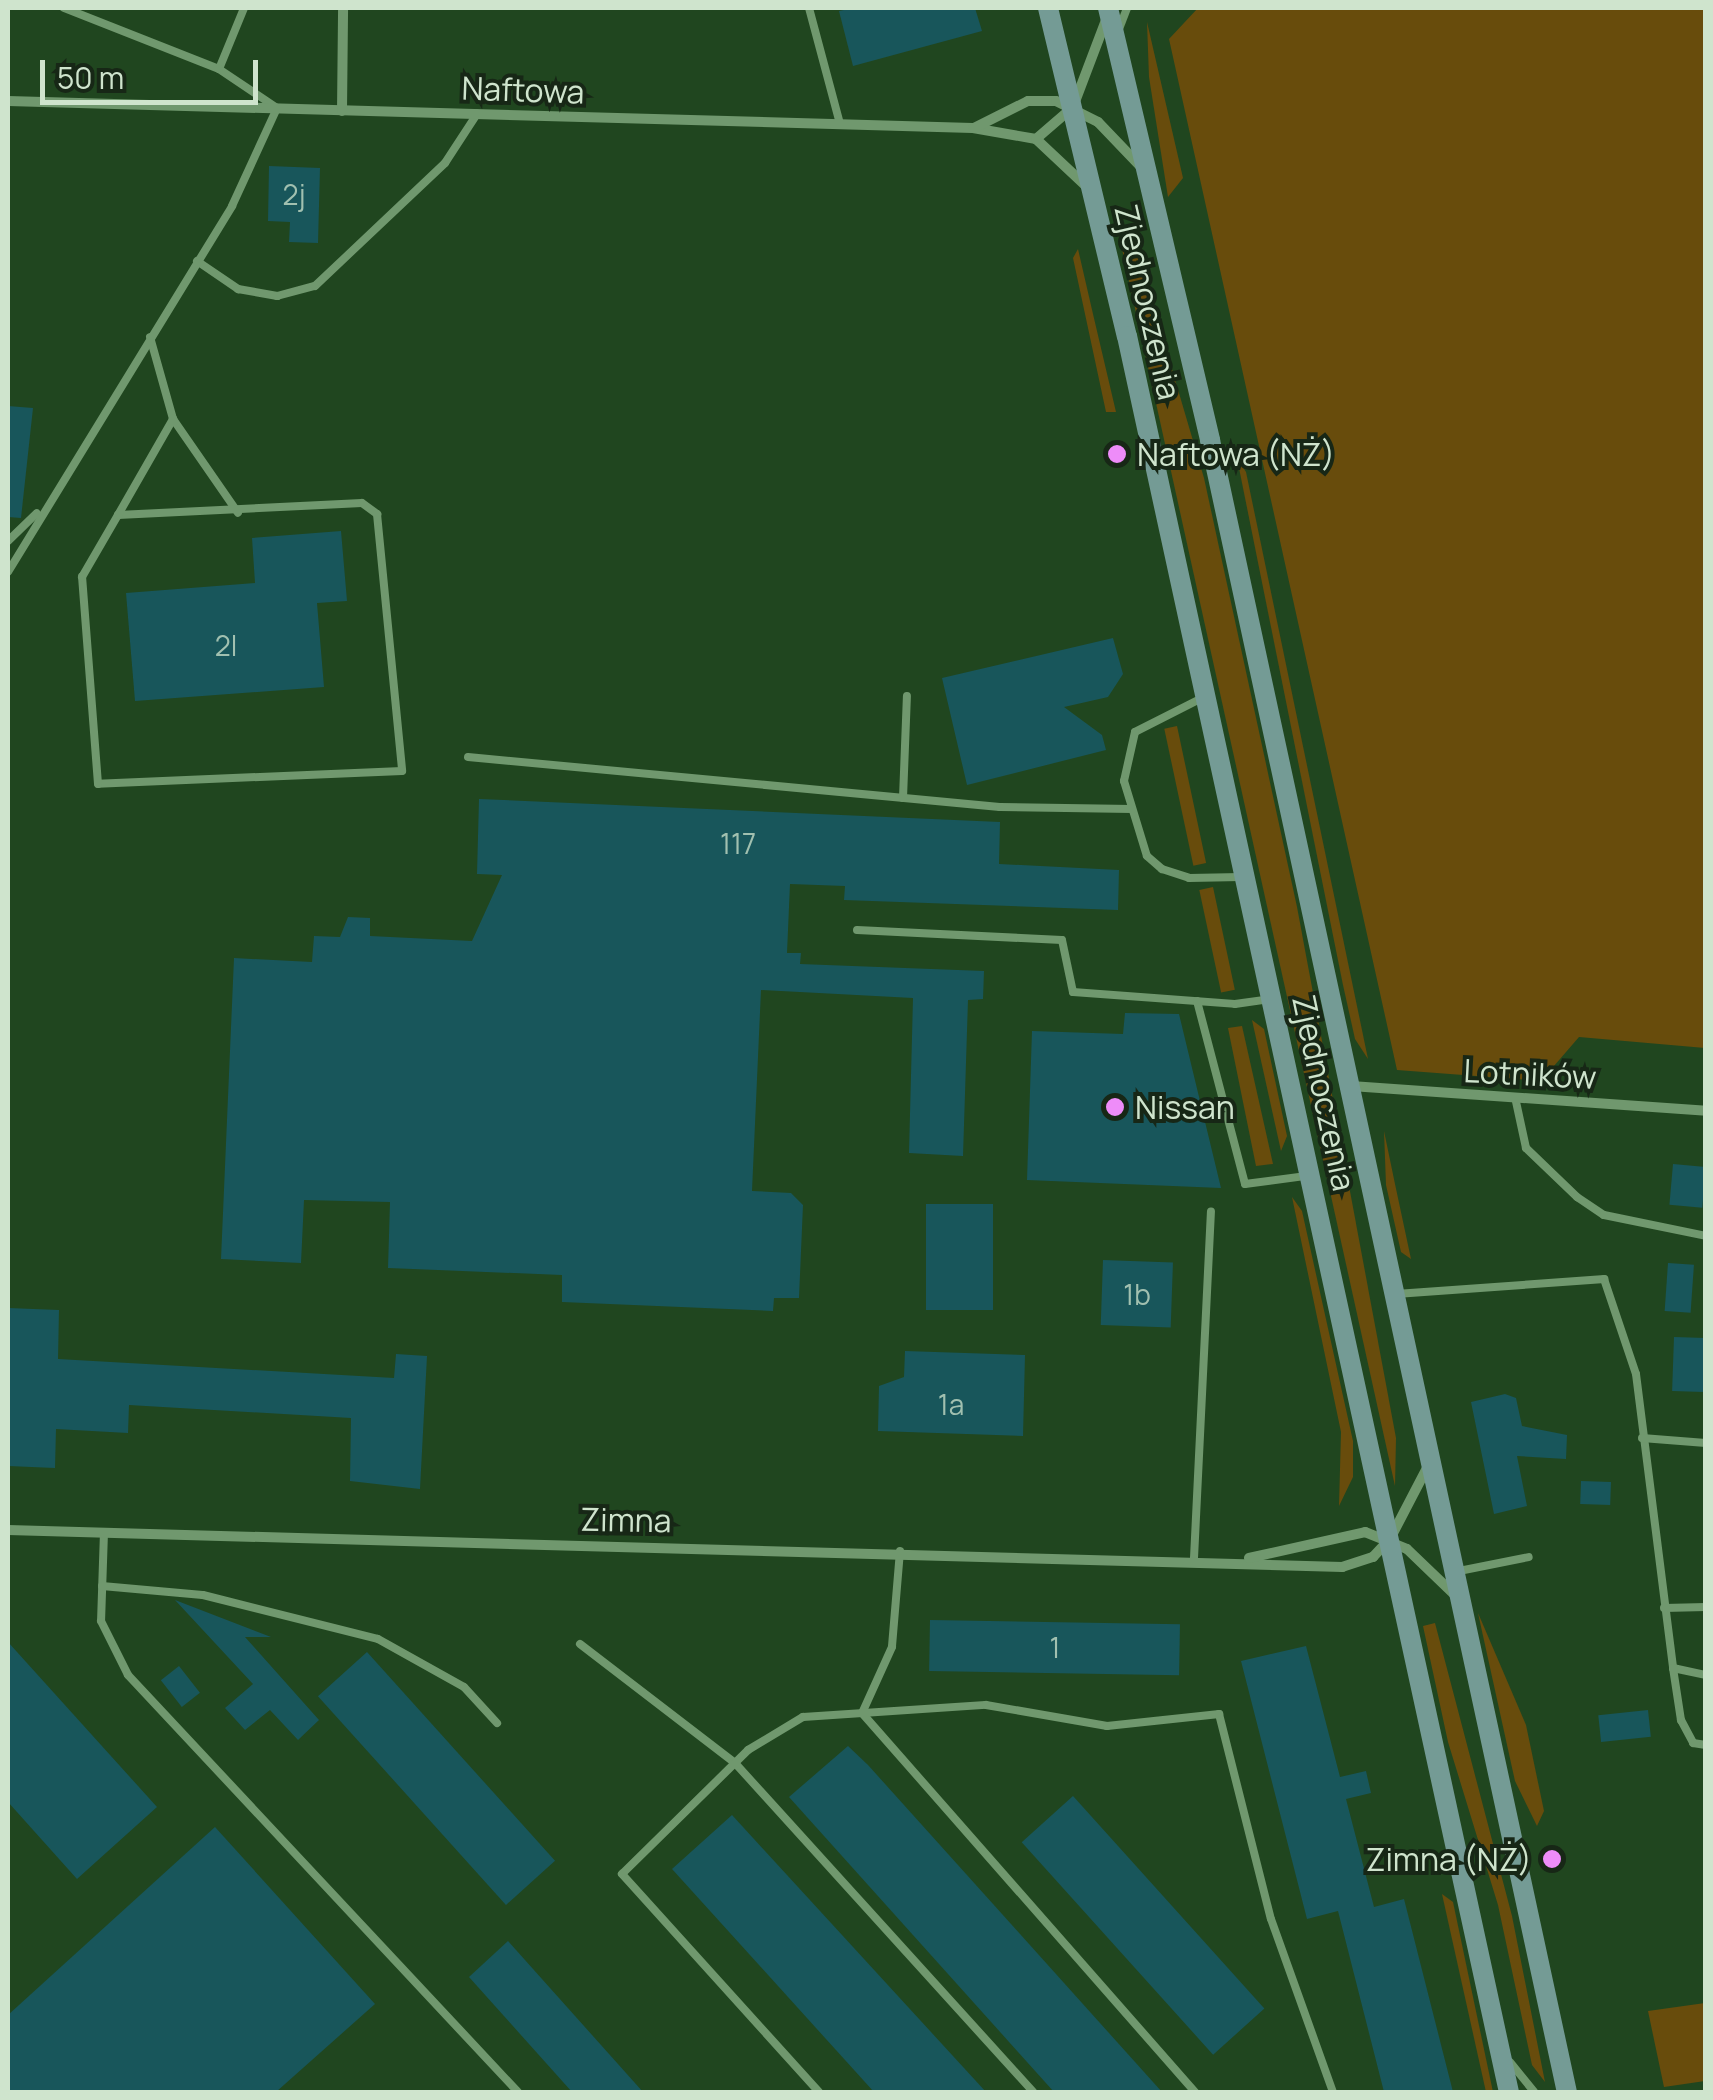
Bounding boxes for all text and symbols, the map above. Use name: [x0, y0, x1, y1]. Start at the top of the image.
scale bar: [45, 40, 262, 102]
text: 50 m: [57, 57, 124, 98]
street label: Naftowa: [461, 69, 585, 111]
house number: 2j: [283, 177, 305, 211]
street label: Zjednoczenia: [1107, 201, 1189, 403]
place label: Naftowa (NŻ): [1137, 435, 1335, 473]
marker: Naftowa (NŻ): [1106, 443, 1128, 465]
house number: 2l: [215, 628, 237, 662]
house number: 117: [720, 826, 756, 860]
street label: Zjednoczenia: [1285, 992, 1363, 1194]
street label: Lotników: [1463, 1051, 1597, 1097]
place label: Nissan: [1135, 1088, 1235, 1126]
marker: Nissan: [1104, 1096, 1126, 1118]
house number: 1b: [1123, 1277, 1151, 1311]
house number: 1a: [938, 1387, 964, 1421]
street label: Zimna: [580, 1500, 672, 1540]
house number: 1: [1050, 1630, 1060, 1664]
place label: Zimna (NŻ): [1366, 1840, 1532, 1878]
marker: Zimna (NŻ): [1541, 1848, 1563, 1870]

